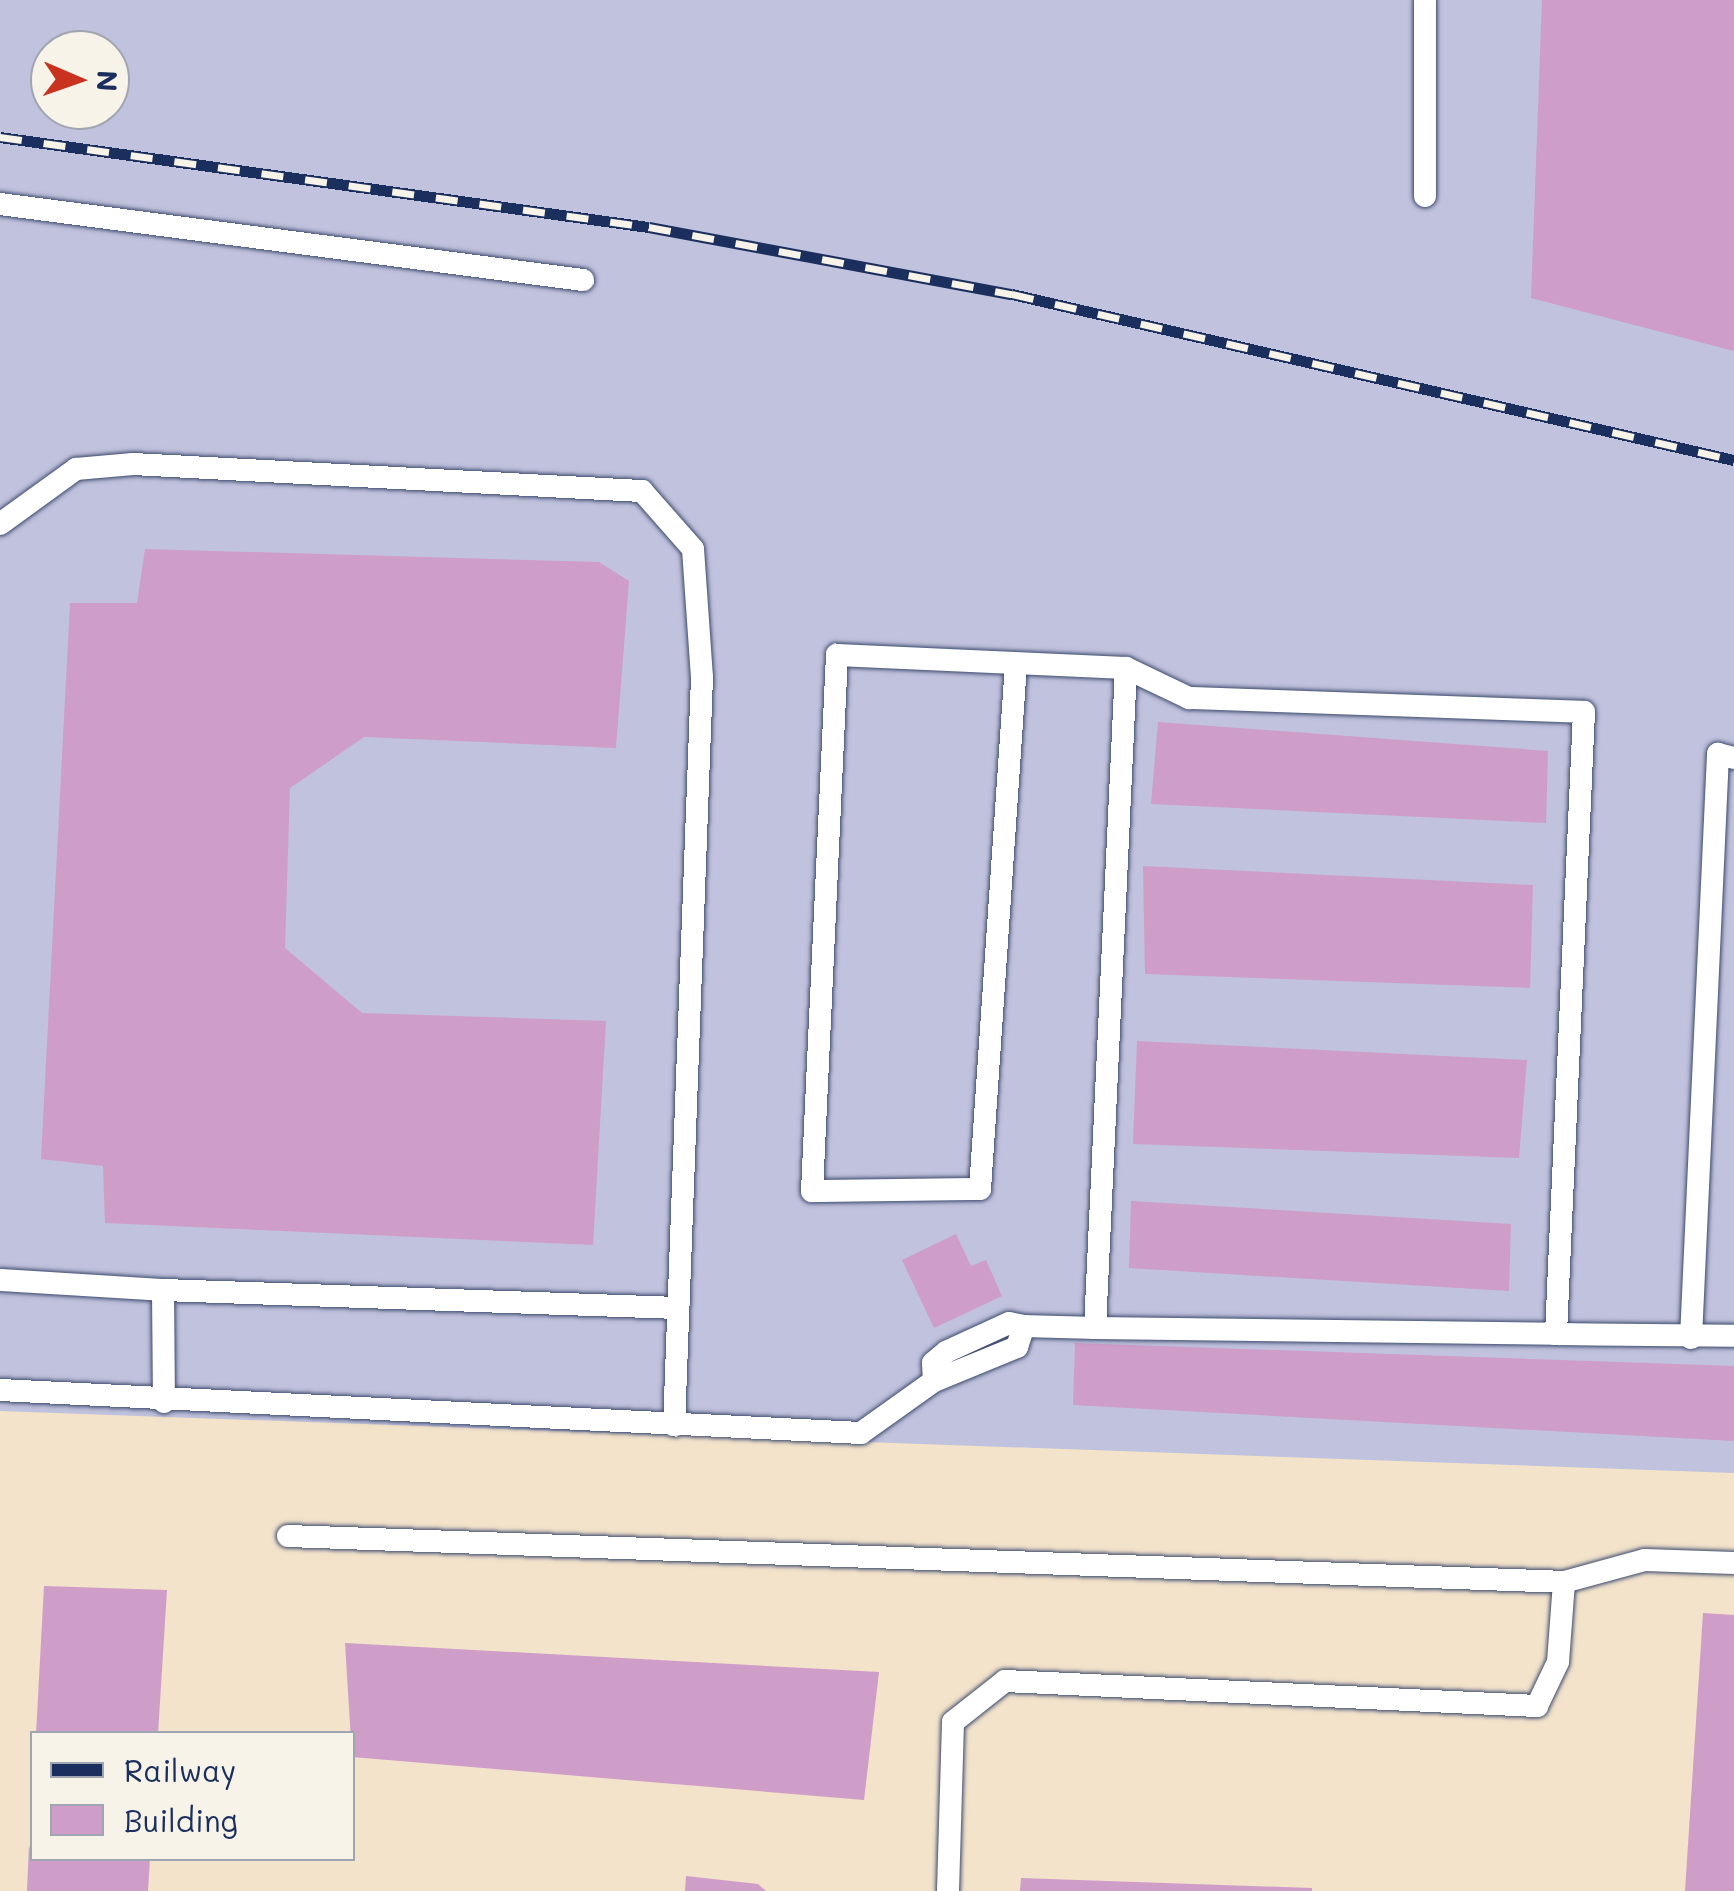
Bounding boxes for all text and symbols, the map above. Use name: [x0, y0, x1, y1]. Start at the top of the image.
north arrow: [30, 30, 130, 130]
text: N: [90, 70, 126, 92]
legend: [30, 1731, 355, 1861]
text: Railway: [124, 1750, 236, 1790]
text: Building: [124, 1800, 238, 1840]

